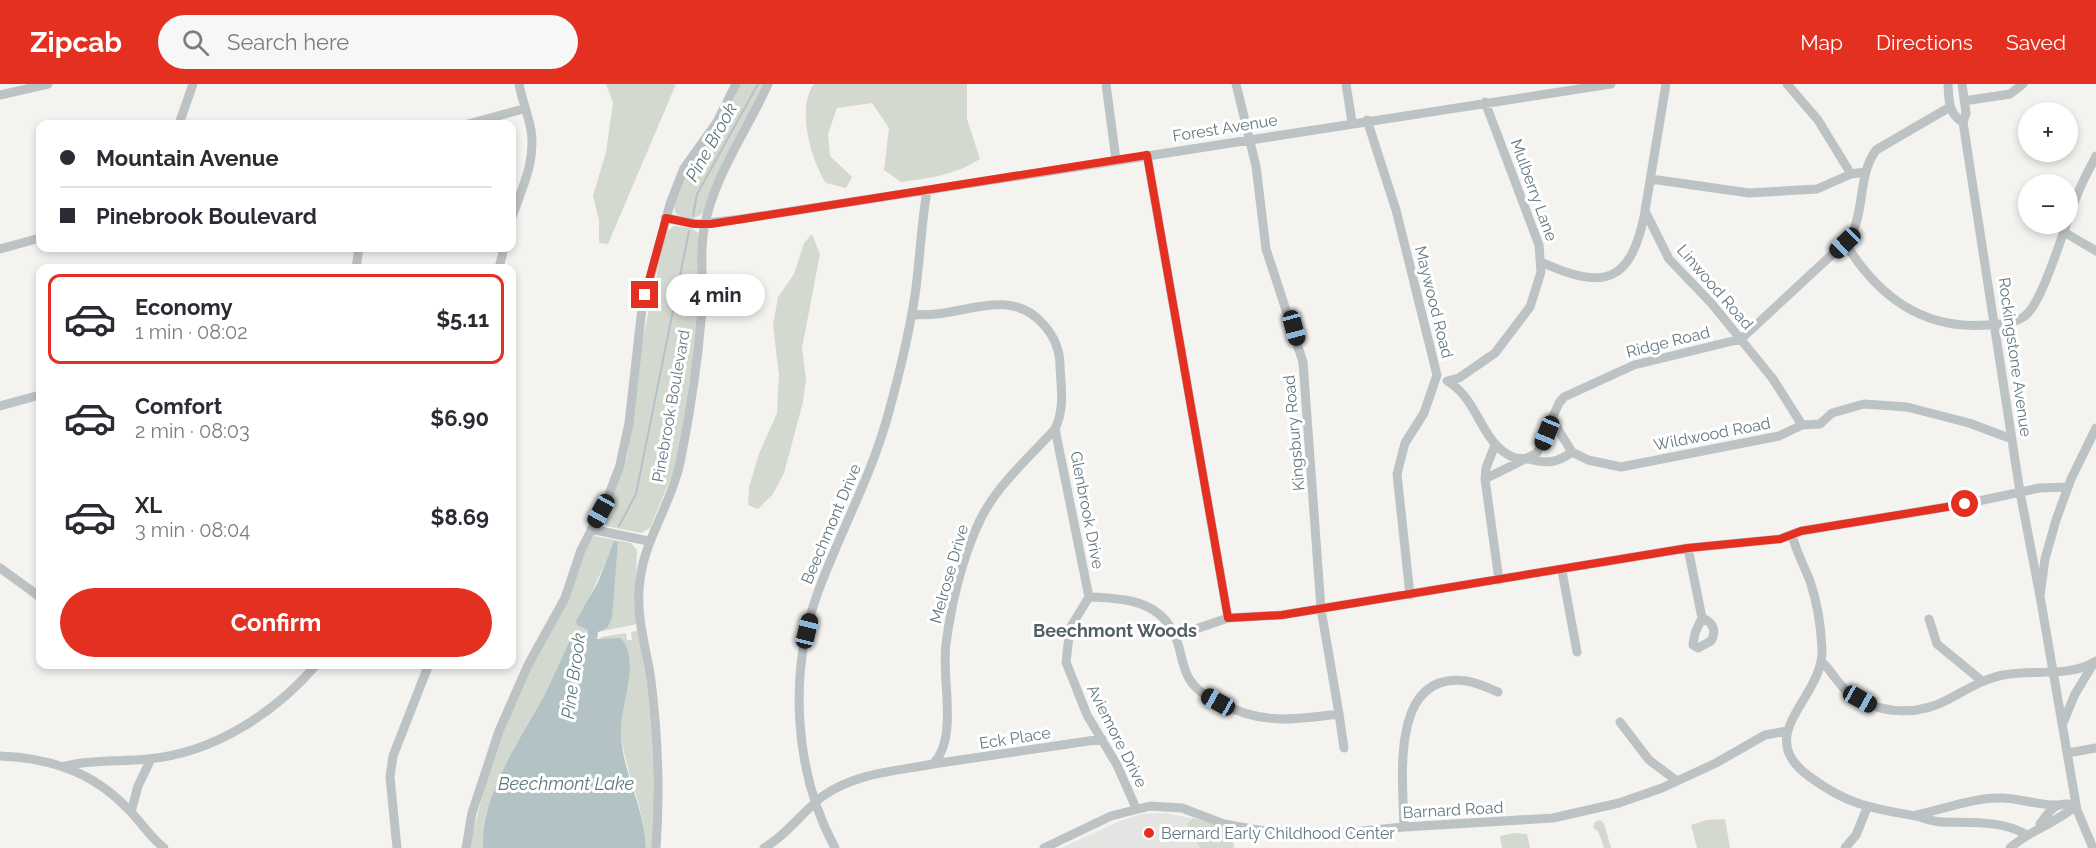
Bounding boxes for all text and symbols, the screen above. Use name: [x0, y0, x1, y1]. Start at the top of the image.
search box: [158, 15, 578, 69]
text: Zipcab: [30, 26, 122, 59]
icon: search: [179, 26, 212, 59]
text: Search here: [227, 29, 349, 55]
text: Map: [1800, 30, 1843, 55]
text: Directions: [1876, 30, 1973, 55]
text: Saved: [2006, 30, 2066, 55]
water label: Pine Brook: [681, 99, 741, 185]
map controls: [2018, 102, 2078, 234]
button: +: [2018, 102, 2078, 162]
street label: Forest Avenue: [1171, 110, 1279, 146]
street label: Mulberry Lane: [1507, 136, 1561, 244]
text: Mountain Avenue: [96, 145, 279, 171]
button: −: [2018, 174, 2078, 234]
text: Pinebrook Boulevard: [96, 203, 317, 229]
car: [1826, 224, 1864, 262]
street label: Linwood Road: [1673, 241, 1757, 333]
street label: Maywood Road: [1411, 244, 1457, 360]
callout: 4 min: [666, 274, 765, 316]
street label: Rockingstone Avenue: [1994, 276, 2036, 438]
route end: [631, 281, 658, 308]
text: 4 min: [689, 283, 742, 307]
icon: car: [63, 292, 117, 346]
text: Economy: [135, 294, 233, 320]
text: $5.11: [436, 306, 489, 332]
car: [1281, 308, 1307, 348]
text: 1 min · 08:02: [135, 320, 248, 344]
street label: Ridge Road: [1624, 322, 1712, 362]
street label: Pinebrook Boulevard: [648, 328, 694, 484]
street label: Kingsbury Road: [1279, 374, 1309, 492]
icon: car: [63, 391, 117, 445]
text: Comfort: [135, 393, 222, 419]
text: $6.90: [430, 405, 489, 431]
car: [1532, 413, 1562, 453]
street label: Wildwood Road: [1652, 413, 1772, 455]
text: 2 min · 08:03: [135, 419, 250, 443]
street label: Glenbrook Drive: [1066, 450, 1108, 570]
street label: Beechmont Drive: [797, 461, 865, 587]
icon: car: [63, 490, 117, 544]
route start: [1951, 490, 1978, 517]
car: [584, 491, 618, 531]
text: XL: [135, 492, 162, 518]
text: $8.69: [431, 504, 489, 530]
text: 3 min · 08:04: [135, 518, 250, 542]
street label: Melrose Drive: [926, 522, 972, 626]
button: Confirm: [60, 588, 492, 657]
car: [794, 611, 820, 651]
district label: Beechmont Woods: [1033, 620, 1197, 641]
water label: Pine Brook: [557, 631, 589, 720]
street label: Aviemore Drive: [1083, 681, 1151, 791]
car: [1840, 682, 1880, 716]
car: [1198, 685, 1238, 719]
street label: Eck Place: [978, 723, 1052, 753]
water label: Beechmont Lake: [498, 773, 634, 794]
street label: Barnard Road: [1402, 798, 1504, 822]
place label: Bernard Early Childhood Center: [1161, 824, 1395, 843]
marker: Bernard Early Childhood Center: [1142, 826, 1156, 840]

